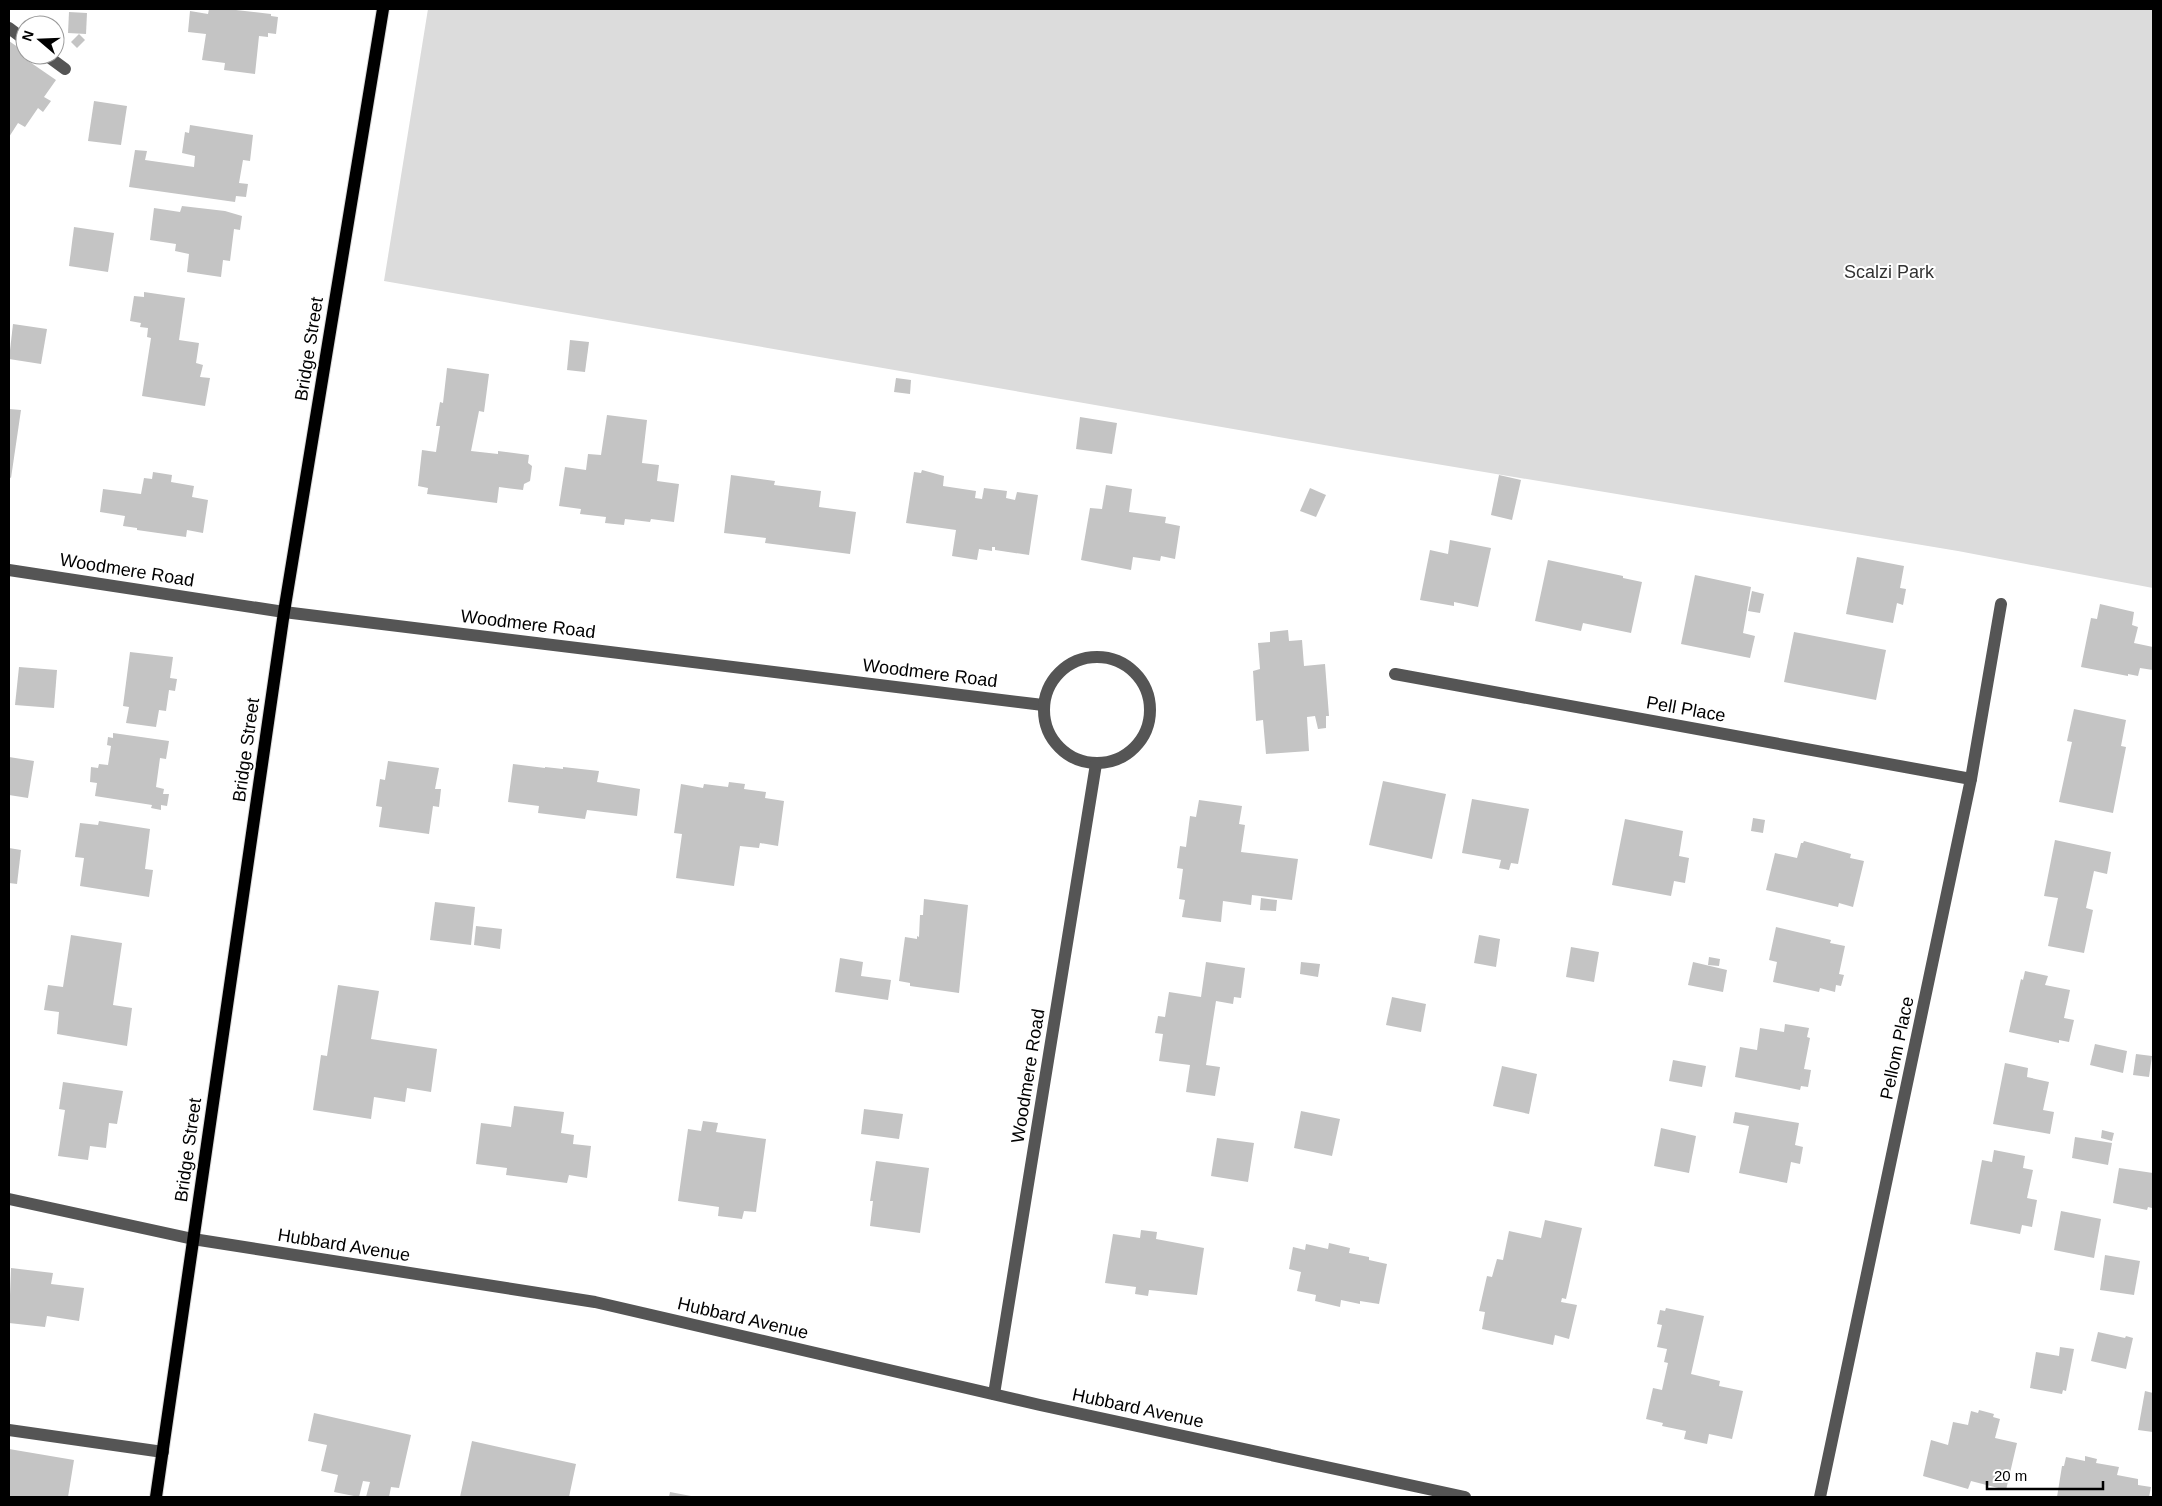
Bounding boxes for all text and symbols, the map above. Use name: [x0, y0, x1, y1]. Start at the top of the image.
north arrow: [15, 15, 65, 65]
text: N: [18, 28, 37, 43]
park label: Scalzi Park: [1844, 262, 1935, 282]
street label: Bridge Street: [291, 296, 327, 402]
street label: Woodmere Road: [58, 550, 196, 590]
street label: Woodmere Road: [459, 606, 597, 642]
street label: Woodmere Road: [861, 655, 999, 691]
street label: Pell Place: [1645, 692, 1727, 726]
street label: Bridge Street: [229, 697, 263, 803]
street label: Pellom Place: [1876, 995, 1918, 1101]
street label: Woodmere Road: [1008, 1007, 1048, 1145]
street label: Bridge Street: [171, 1097, 205, 1203]
street label: Hubbard Avenue: [276, 1225, 412, 1265]
street label: Hubbard Avenue: [676, 1293, 810, 1343]
street label: Hubbard Avenue: [1070, 1384, 1206, 1432]
scale bar: [1987, 1458, 2103, 1490]
text: 20 m: [1994, 1467, 2027, 1484]

